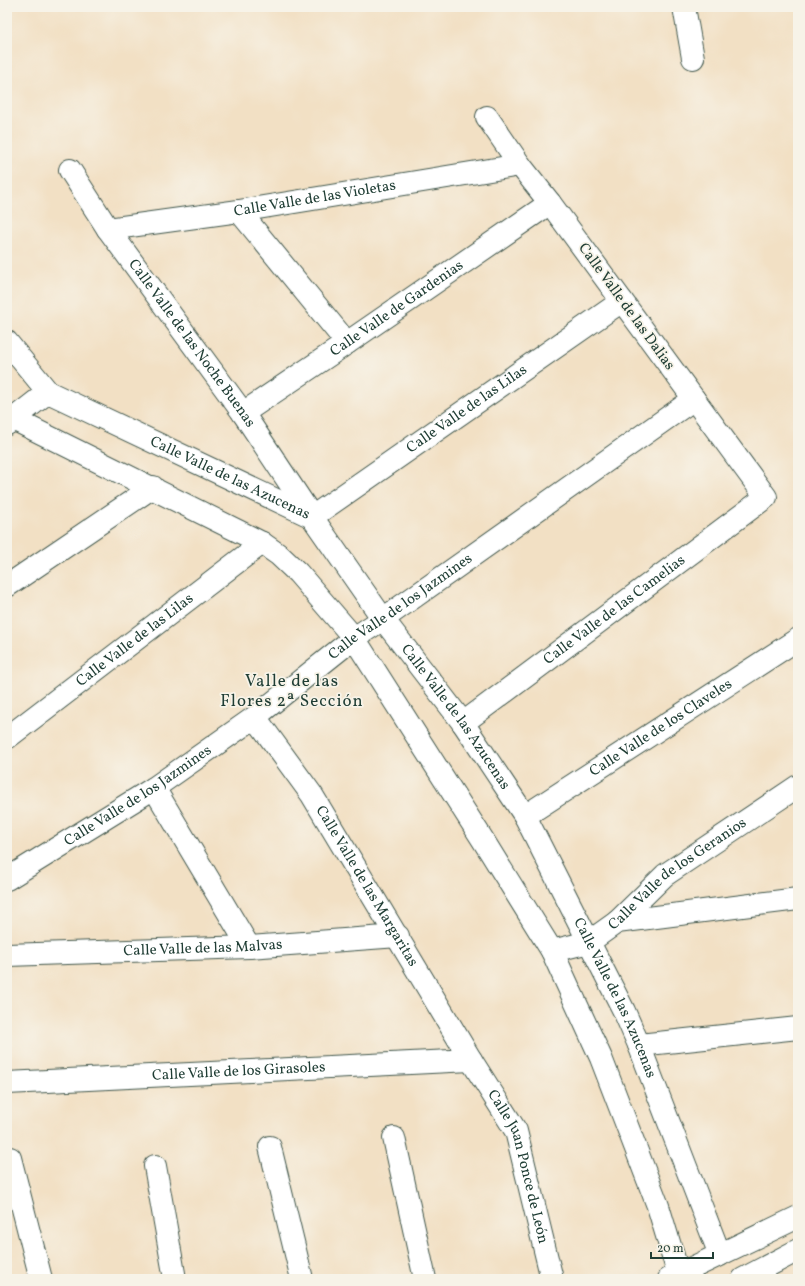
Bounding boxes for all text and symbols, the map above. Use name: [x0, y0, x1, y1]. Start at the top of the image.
street label: Calle Valle de las Violetas: [232, 175, 397, 222]
street label: Calle Valle de las Dalias: [573, 239, 679, 375]
street label: Calle Valle de las Noche Buenas: [123, 255, 260, 432]
street label: Calle Valle de Gardenias: [326, 255, 468, 362]
street label: Calle Valle de las Lilas: [402, 360, 532, 459]
street label: Calle Valle de las Azucenas: [146, 431, 313, 525]
street label: Calle Valle de los Jazmines: [324, 548, 477, 665]
street label: Calle Valle de las Camelias: [539, 550, 690, 670]
street label: Calle Valle de las Lilas: [72, 588, 198, 692]
street label: Calle Valle de las Azucenas: [396, 640, 515, 794]
district label: Valle de las Flores 2ª Sección: [220, 670, 364, 713]
street label: Calle Valle de los Claveles: [585, 674, 736, 782]
street label: Calle Valle de los Jazmines: [60, 740, 216, 852]
street label: Calle Valle de las Margaritas: [310, 802, 423, 971]
street label: Calle Valle de los Geranios: [604, 813, 751, 935]
street label: Calle Valle de las Azucenas: [568, 914, 661, 1081]
street label: Calle Valle de las Malvas: [123, 934, 283, 962]
street label: Calle Valle de los Girasoles: [151, 1057, 326, 1086]
street label: Calle Juan Ponce de León: [482, 1086, 554, 1246]
scale bar: [651, 1234, 713, 1260]
text: 20 m: [657, 1241, 684, 1257]

